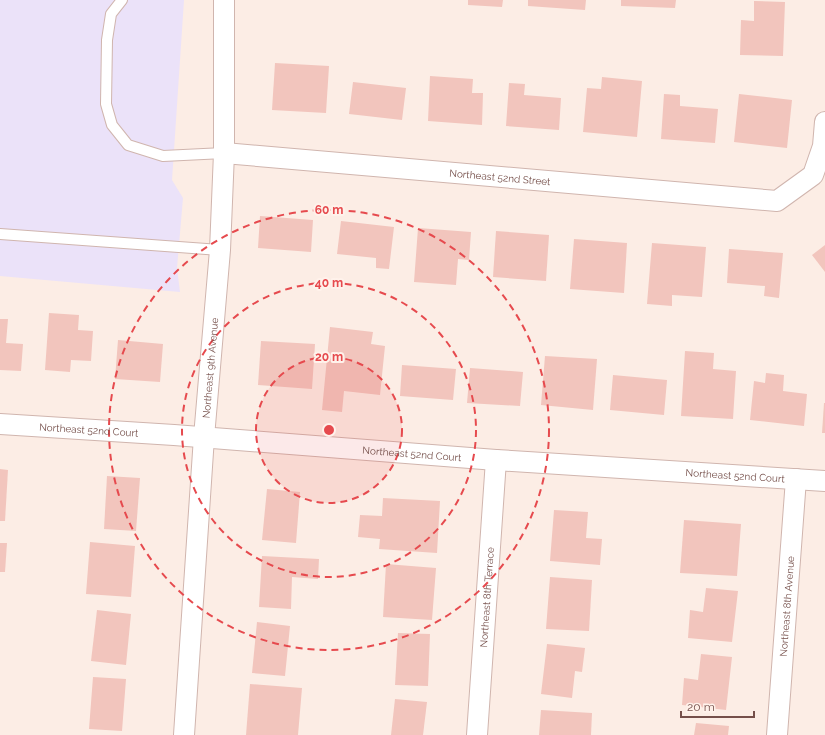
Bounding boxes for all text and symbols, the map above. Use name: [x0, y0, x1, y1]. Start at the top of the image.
street label: Northeast 52nd Street: [449, 167, 552, 187]
text: 60 m: [315, 203, 343, 217]
text: 40 m: [315, 276, 343, 290]
street label: Northeast 9th Avenue: [200, 317, 220, 419]
text: 20 m: [315, 350, 343, 364]
street label: Northeast 52nd Court: [39, 421, 139, 438]
centre of rings: [322, 423, 336, 437]
street label: Northeast 52nd Court: [362, 444, 463, 463]
street label: Northeast 52nd Court: [685, 467, 786, 484]
street label: Northeast 8th Terrace: [478, 547, 495, 648]
street label: Northeast 8th Avenue: [777, 555, 796, 657]
scale bar: [681, 693, 754, 719]
text: 20 m: [687, 700, 715, 714]

